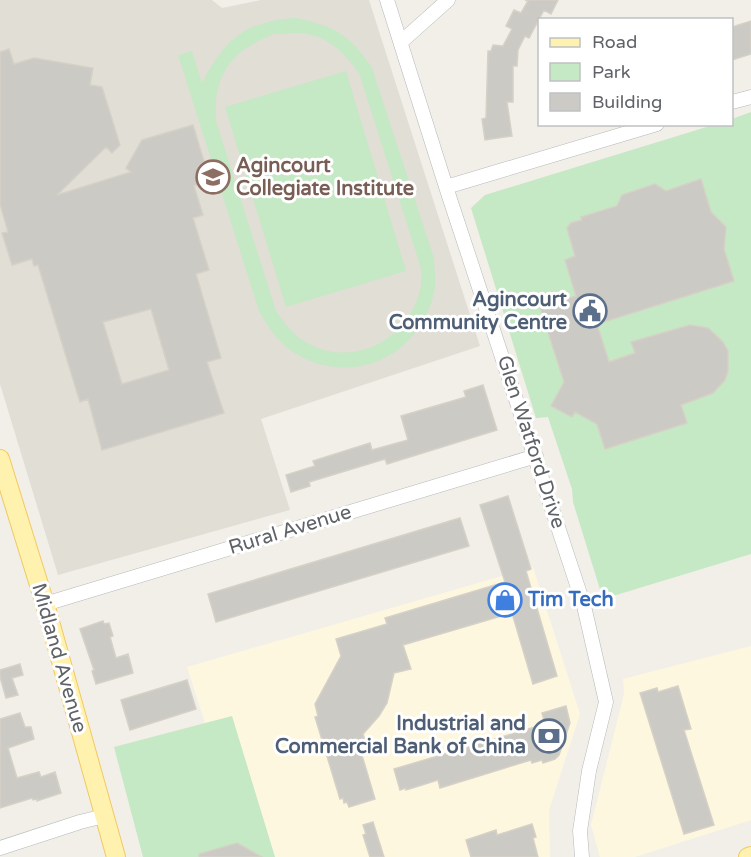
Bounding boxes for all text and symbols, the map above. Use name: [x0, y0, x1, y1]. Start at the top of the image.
legend: [538, 18, 733, 126]
text: Road: [592, 31, 637, 53]
text: Park: [592, 61, 631, 83]
text: Building: [592, 91, 662, 113]
place label: Agincourt Collegiate Institute: [236, 154, 414, 201]
school or university icon: Agincourt Collegiate Institute: [195, 159, 231, 195]
place label: Agincourt Community Centre: [389, 288, 567, 335]
public building icon: Agincourt Community Centre: [572, 293, 608, 329]
street label: Glen Watford Drive: [492, 352, 570, 532]
street label: Rural Avenue: [226, 500, 354, 560]
street label: Midland Avenue: [26, 580, 92, 736]
shop icon: Tim Tech: [487, 582, 523, 618]
place label: Tim Tech: [527, 588, 614, 612]
place label: Industrial and Commercial Bank of China: [275, 712, 526, 759]
bank icon: Industrial and Commercial Bank of China: [531, 718, 567, 754]

